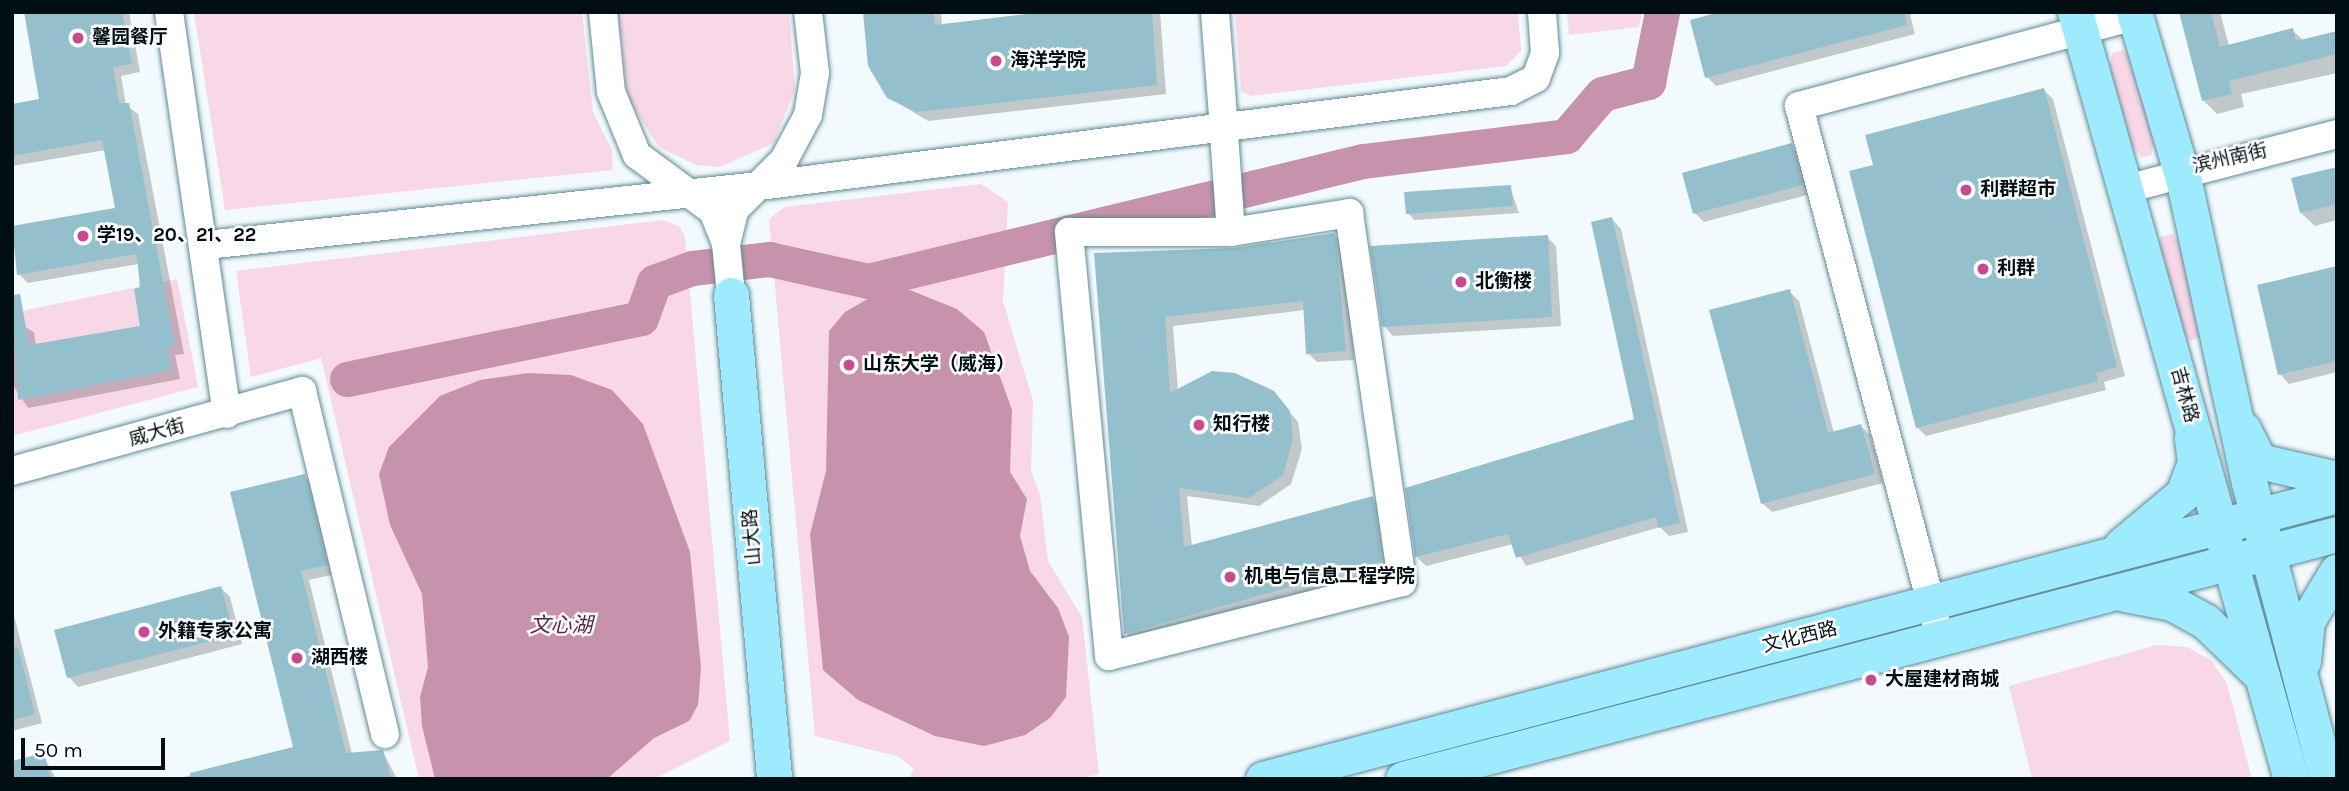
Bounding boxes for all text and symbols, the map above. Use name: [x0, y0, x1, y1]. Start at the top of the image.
place label: 馨园餐厅: [92, 27, 168, 49]
marker: 馨园餐厅: [70, 30, 86, 46]
place label: 海洋学院: [1010, 50, 1086, 72]
marker: 海洋学院: [988, 53, 1004, 69]
street label: 滨州南街: [2190, 139, 2270, 179]
place label: 利群超市: [1980, 179, 2056, 201]
marker: 利群超市: [1958, 182, 1974, 198]
place label: 学19、20、21、22: [97, 225, 256, 247]
marker: 学19、20、21、22: [75, 228, 91, 244]
place label: 利群: [1997, 258, 2035, 280]
marker: 利群: [1975, 261, 1991, 277]
place label: 北衡楼: [1475, 271, 1532, 293]
marker: 北衡楼: [1453, 274, 1469, 290]
place label: 山东大学（威海）: [863, 354, 1015, 376]
marker: 山东大学（威海）: [841, 357, 857, 373]
street label: 吉林路: [2166, 365, 2202, 425]
place label: 知行楼: [1213, 414, 1270, 436]
street label: 威大街: [127, 415, 187, 451]
marker: 知行楼: [1191, 417, 1207, 433]
street label: 山大路: [739, 508, 767, 566]
place label: 机电与信息工程学院: [1244, 566, 1415, 588]
marker: 机电与信息工程学院: [1222, 569, 1238, 585]
water label: 文心湖: [530, 612, 592, 638]
street label: 文化西路: [1760, 618, 1840, 658]
place label: 外籍专家公寓: [158, 621, 272, 643]
marker: 外籍专家公寓: [136, 624, 152, 640]
place label: 湖西楼: [311, 647, 368, 669]
marker: 湖西楼: [289, 650, 305, 666]
place label: 大屋建材商城: [1885, 669, 1999, 691]
marker: 大屋建材商城: [1863, 672, 1879, 688]
scale bar: [24, 724, 168, 768]
text: 50 m: [34, 738, 83, 762]

